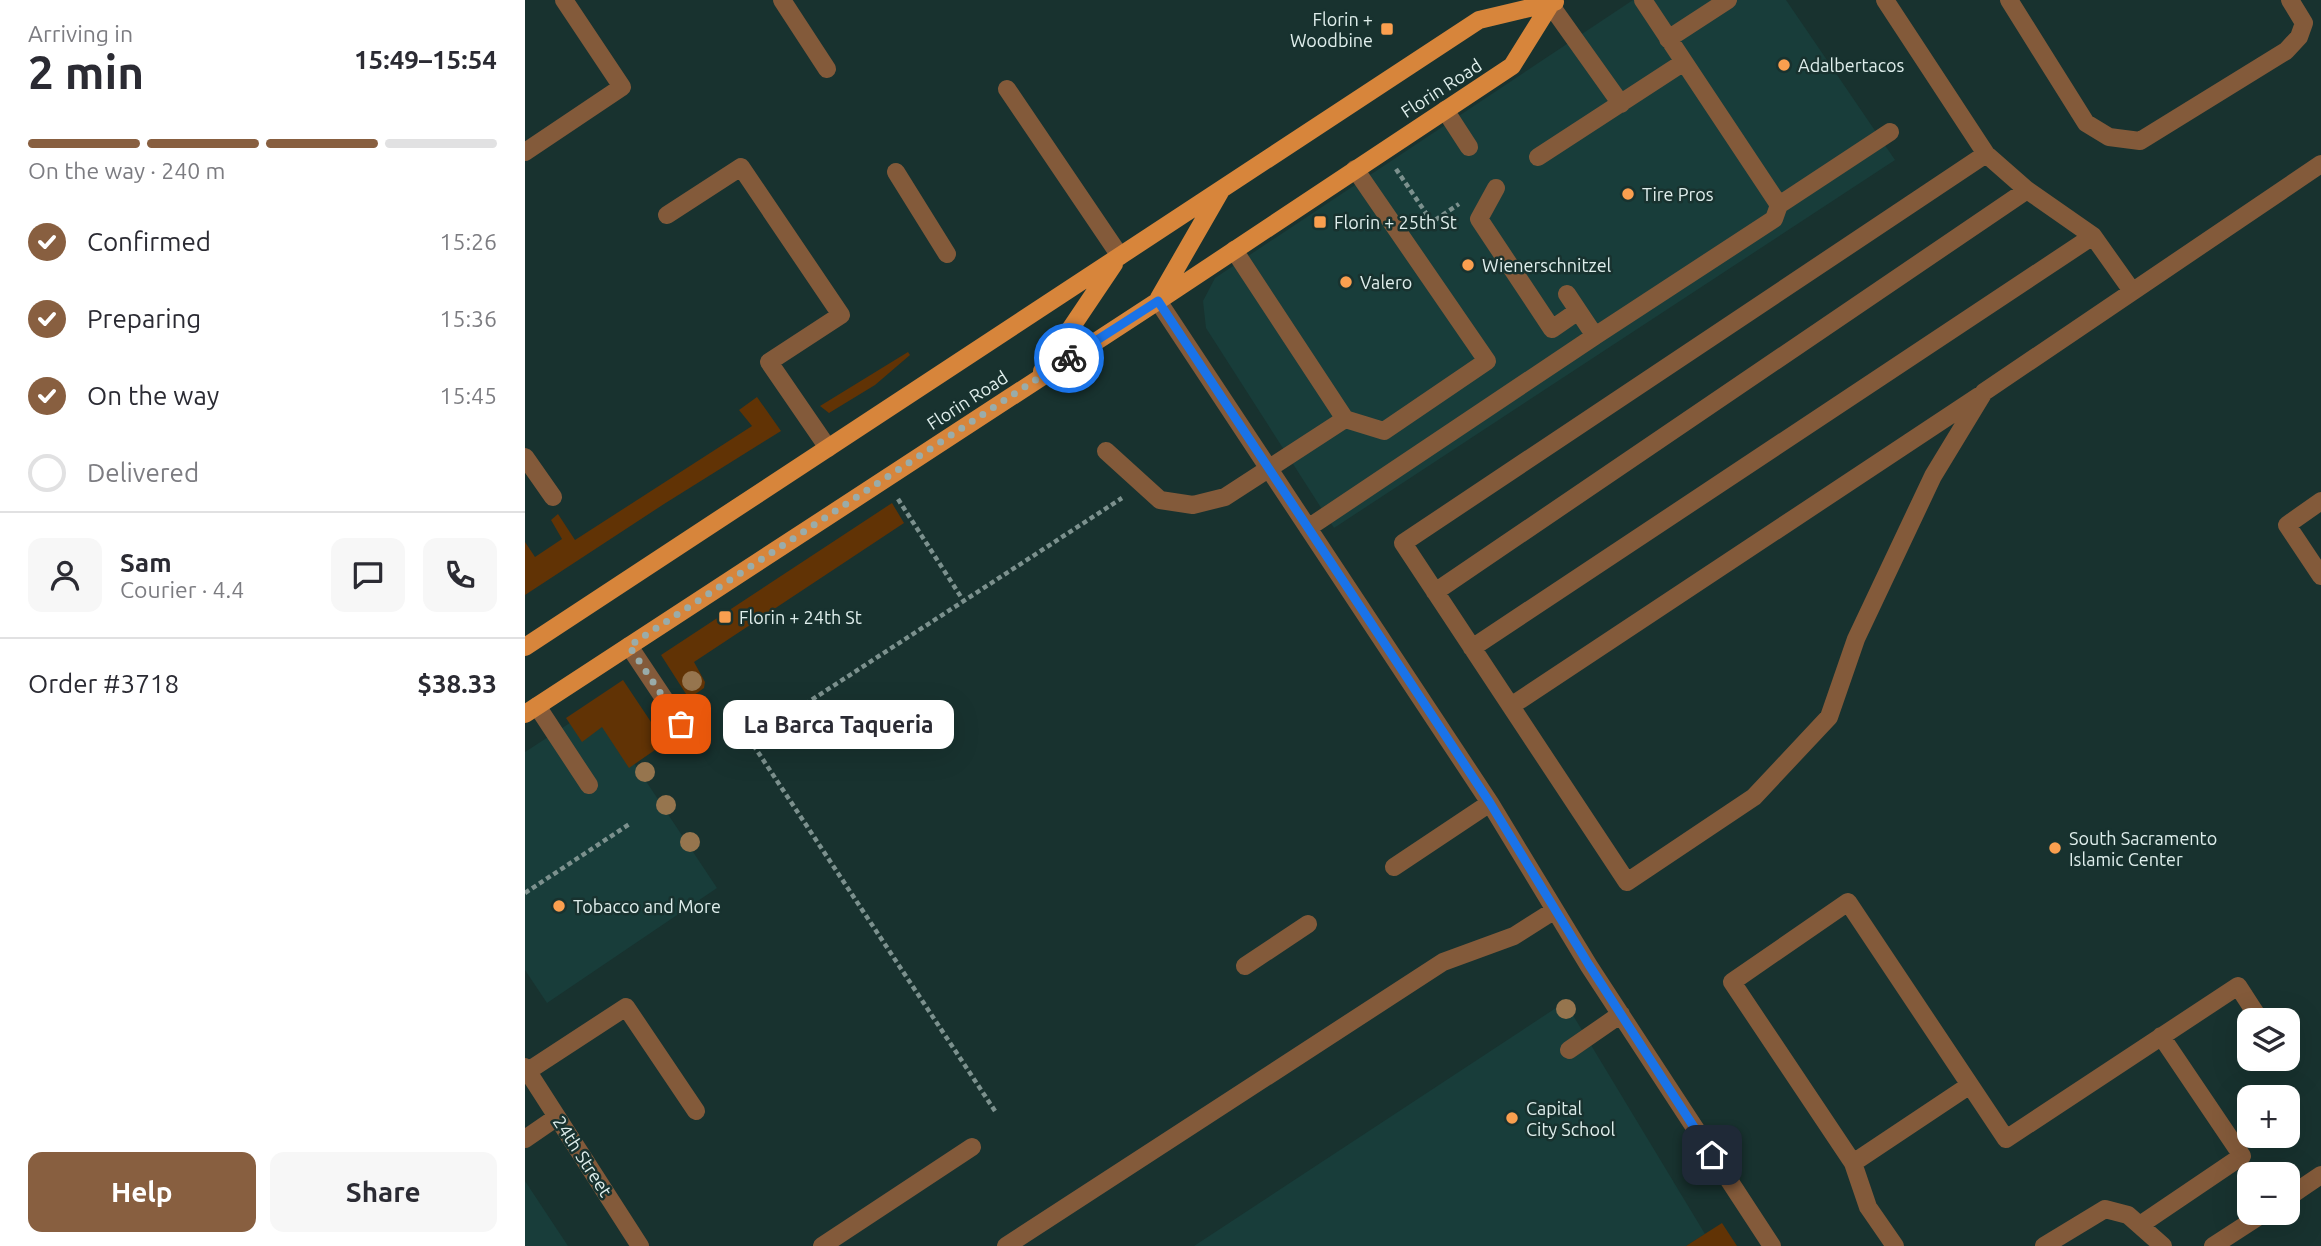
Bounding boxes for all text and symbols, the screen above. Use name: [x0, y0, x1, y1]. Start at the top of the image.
place label: Florin + Woodbine: [1290, 9, 1373, 50]
text: Arriving in: [28, 21, 133, 46]
marker: Florin + Woodbine: [1379, 21, 1395, 37]
text: 15:49–15:54: [354, 45, 497, 74]
text: 2 min: [28, 46, 144, 98]
street label: Florin Road: [1397, 55, 1485, 121]
place label: Adalbertacos: [1798, 55, 1905, 75]
marker: Adalbertacos: [1776, 57, 1792, 73]
text: On the way · 240 m: [28, 158, 225, 183]
place label: Tire Pros: [1642, 184, 1714, 204]
marker: Tire Pros: [1620, 186, 1636, 202]
place label: Florin + 25th St: [1334, 212, 1457, 232]
marker: Florin + 25th St: [1312, 214, 1328, 230]
icon: check: [28, 223, 66, 261]
text: Confirmed: [87, 227, 211, 256]
text: 15:26: [439, 229, 497, 254]
place label: Wienerschnitzel: [1482, 255, 1612, 275]
marker: Wienerschnitzel: [1460, 257, 1476, 273]
place label: Valero: [1360, 272, 1412, 292]
marker: Valero: [1338, 274, 1354, 290]
icon: check: [28, 300, 66, 338]
text: Preparing: [87, 304, 201, 333]
text: 15:36: [439, 306, 497, 331]
courier: [1034, 323, 1104, 393]
icon: bike: [1050, 339, 1088, 377]
street label: Florin Road: [923, 367, 1011, 433]
icon: check: [28, 377, 66, 415]
text: On the way: [87, 381, 219, 410]
text: 15:45: [439, 383, 497, 408]
text: Delivered: [87, 458, 199, 487]
button: person: [28, 538, 102, 612]
button: chat: [331, 538, 405, 612]
button: phone: [423, 538, 497, 612]
text: Sam: [120, 548, 172, 577]
text: Courier · 4.4: [120, 577, 244, 602]
place label: Florin + 24th St: [739, 607, 862, 627]
marker: Florin + 24th St: [717, 609, 733, 625]
text: Order #3718: [28, 669, 179, 698]
text: $38.33: [417, 669, 497, 698]
pin: [651, 694, 711, 754]
callout: La Barca Taqueria: [723, 700, 954, 748]
icon: bag: [662, 705, 700, 743]
text: La Barca Taqueria: [743, 712, 934, 737]
place label: South Sacramento Islamic Center: [2069, 828, 2217, 869]
marker: South Sacramento Islamic Center: [2047, 840, 2063, 856]
place label: Tobacco and More: [573, 896, 721, 916]
marker: Tobacco and More: [551, 898, 567, 914]
map controls: [2237, 1008, 2300, 1225]
button: layers: [2237, 1008, 2300, 1071]
button: +: [2237, 1085, 2300, 1148]
place label: Capital City School: [1526, 1098, 1615, 1139]
marker: Capital City School: [1504, 1110, 1520, 1126]
street label: 24th Street: [550, 1112, 616, 1200]
pin: [1682, 1125, 1742, 1185]
icon: home: [1693, 1136, 1731, 1174]
button: Help: [28, 1152, 256, 1232]
button: Share: [270, 1152, 497, 1232]
button: −: [2237, 1162, 2300, 1225]

